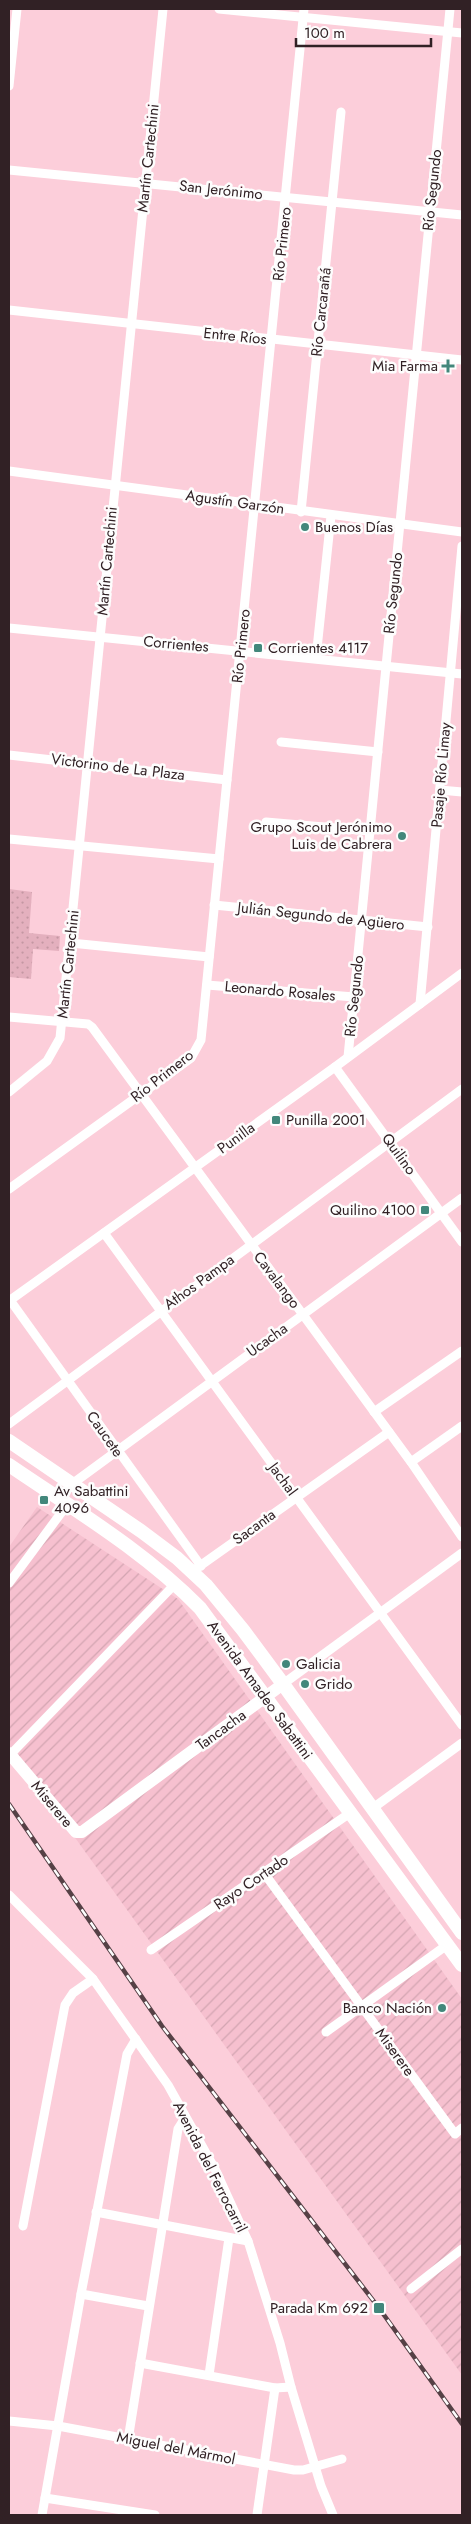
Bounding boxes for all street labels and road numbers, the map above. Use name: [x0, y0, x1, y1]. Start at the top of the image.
street label: Martín Cartechini: [131, 103, 165, 213]
street label: Río Segundo: [417, 148, 447, 232]
street label: San Jerónimo: [178, 175, 264, 205]
street label: Río Primero: [267, 206, 297, 282]
street label: Río Carcarañá: [305, 266, 337, 358]
street label: Entre Ríos: [202, 322, 268, 350]
street label: Agustín Garzón: [184, 484, 286, 520]
street label: Martín Cartechini: [91, 506, 123, 616]
street label: Río Segundo: [378, 551, 408, 635]
street label: Río Primero: [226, 608, 256, 684]
street label: Corrientes: [142, 630, 210, 658]
street label: Pasaje Río Limay: [425, 721, 457, 828]
street label: Victorino de La Plaza: [50, 748, 186, 786]
street label: Julián Segundo de Agüero: [234, 896, 406, 936]
street label: Martín Cartechini: [51, 909, 85, 1019]
street label: Río Segundo: [339, 954, 369, 1038]
street label: Leonardo Rosales: [224, 975, 336, 1007]
street label: Río Primero: [126, 1044, 198, 1108]
street label: Punilla: [213, 1117, 259, 1159]
street label: Quilino: [376, 1129, 422, 1179]
street label: Cavalango: [248, 1247, 306, 1313]
street label: Athos Pampa: [159, 1249, 239, 1315]
street label: Ucacha: [242, 1318, 292, 1362]
street label: Caucete: [81, 1407, 129, 1462]
street label: Jachal: [262, 1456, 303, 1500]
street label: Sacanta: [228, 1504, 280, 1550]
street label: Avenida Amadeo Sabattini: [202, 1616, 318, 1764]
street label: Tancacha: [191, 1704, 251, 1756]
street label: Miserere: [26, 1776, 78, 1832]
street label: Rayo Cortado: [209, 1849, 293, 1915]
street label: Miserere: [370, 2023, 420, 2081]
street label: Avenida del Ferrocarril: [167, 2098, 253, 2236]
street label: Miguel del Mármol: [115, 2426, 237, 2470]

